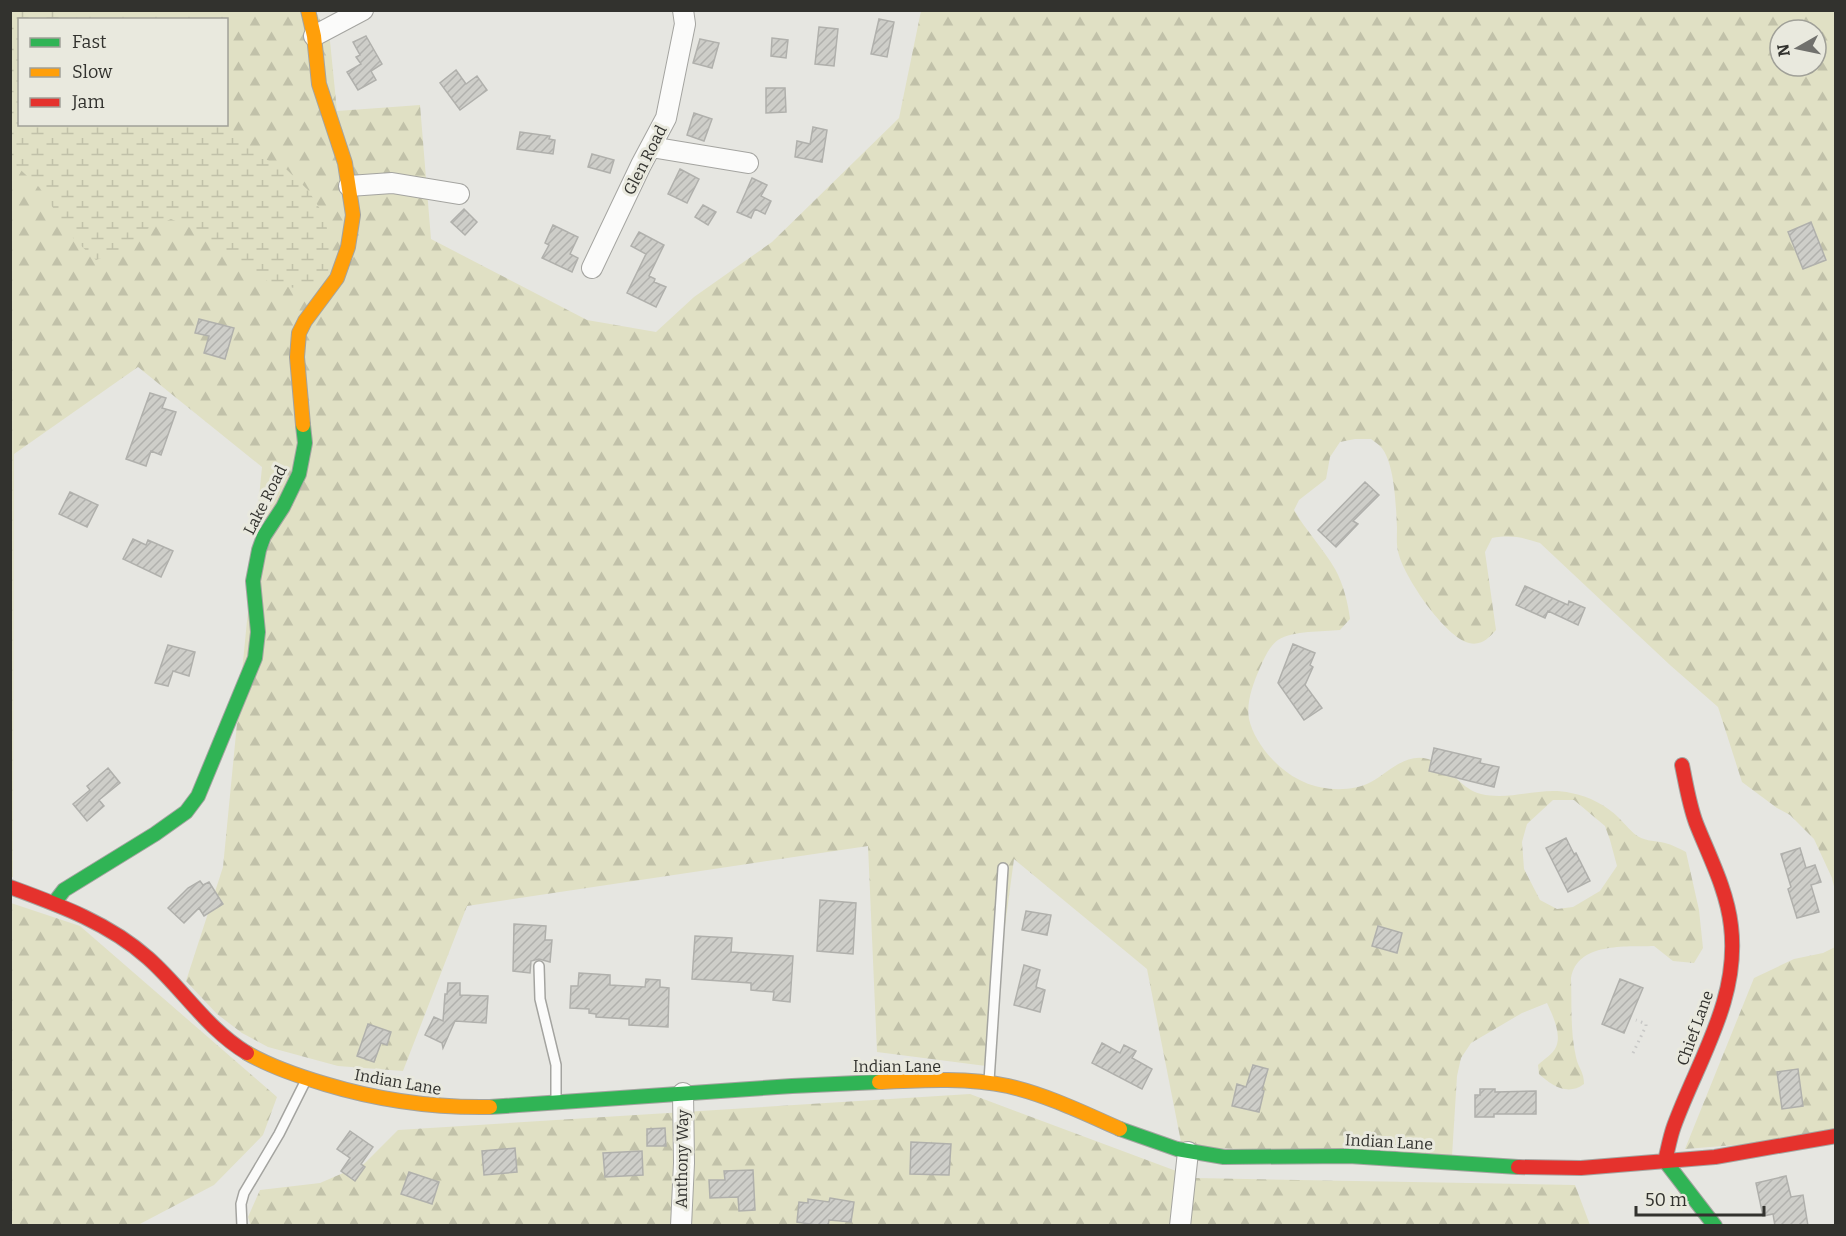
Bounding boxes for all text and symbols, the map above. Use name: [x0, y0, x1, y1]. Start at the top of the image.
legend: [18, 18, 228, 126]
north arrow: [1768, 18, 1828, 78]
text: Fast: [72, 31, 107, 53]
text: N: [1773, 43, 1794, 58]
text: Slow: [72, 61, 113, 83]
text: Jam: [71, 91, 105, 113]
street label: Glen Road: [619, 121, 671, 198]
street label: Lake Road: [239, 462, 291, 538]
street label: Chief Lane: [1673, 988, 1717, 1068]
street label: Indian Lane: [853, 1057, 941, 1076]
street label: Indian Lane: [353, 1065, 443, 1099]
street label: Anthony Way: [672, 1109, 692, 1209]
street label: Indian Lane: [1344, 1130, 1434, 1154]
scale bar: [1636, 1179, 1764, 1217]
text: 50 m: [1645, 1189, 1687, 1211]

